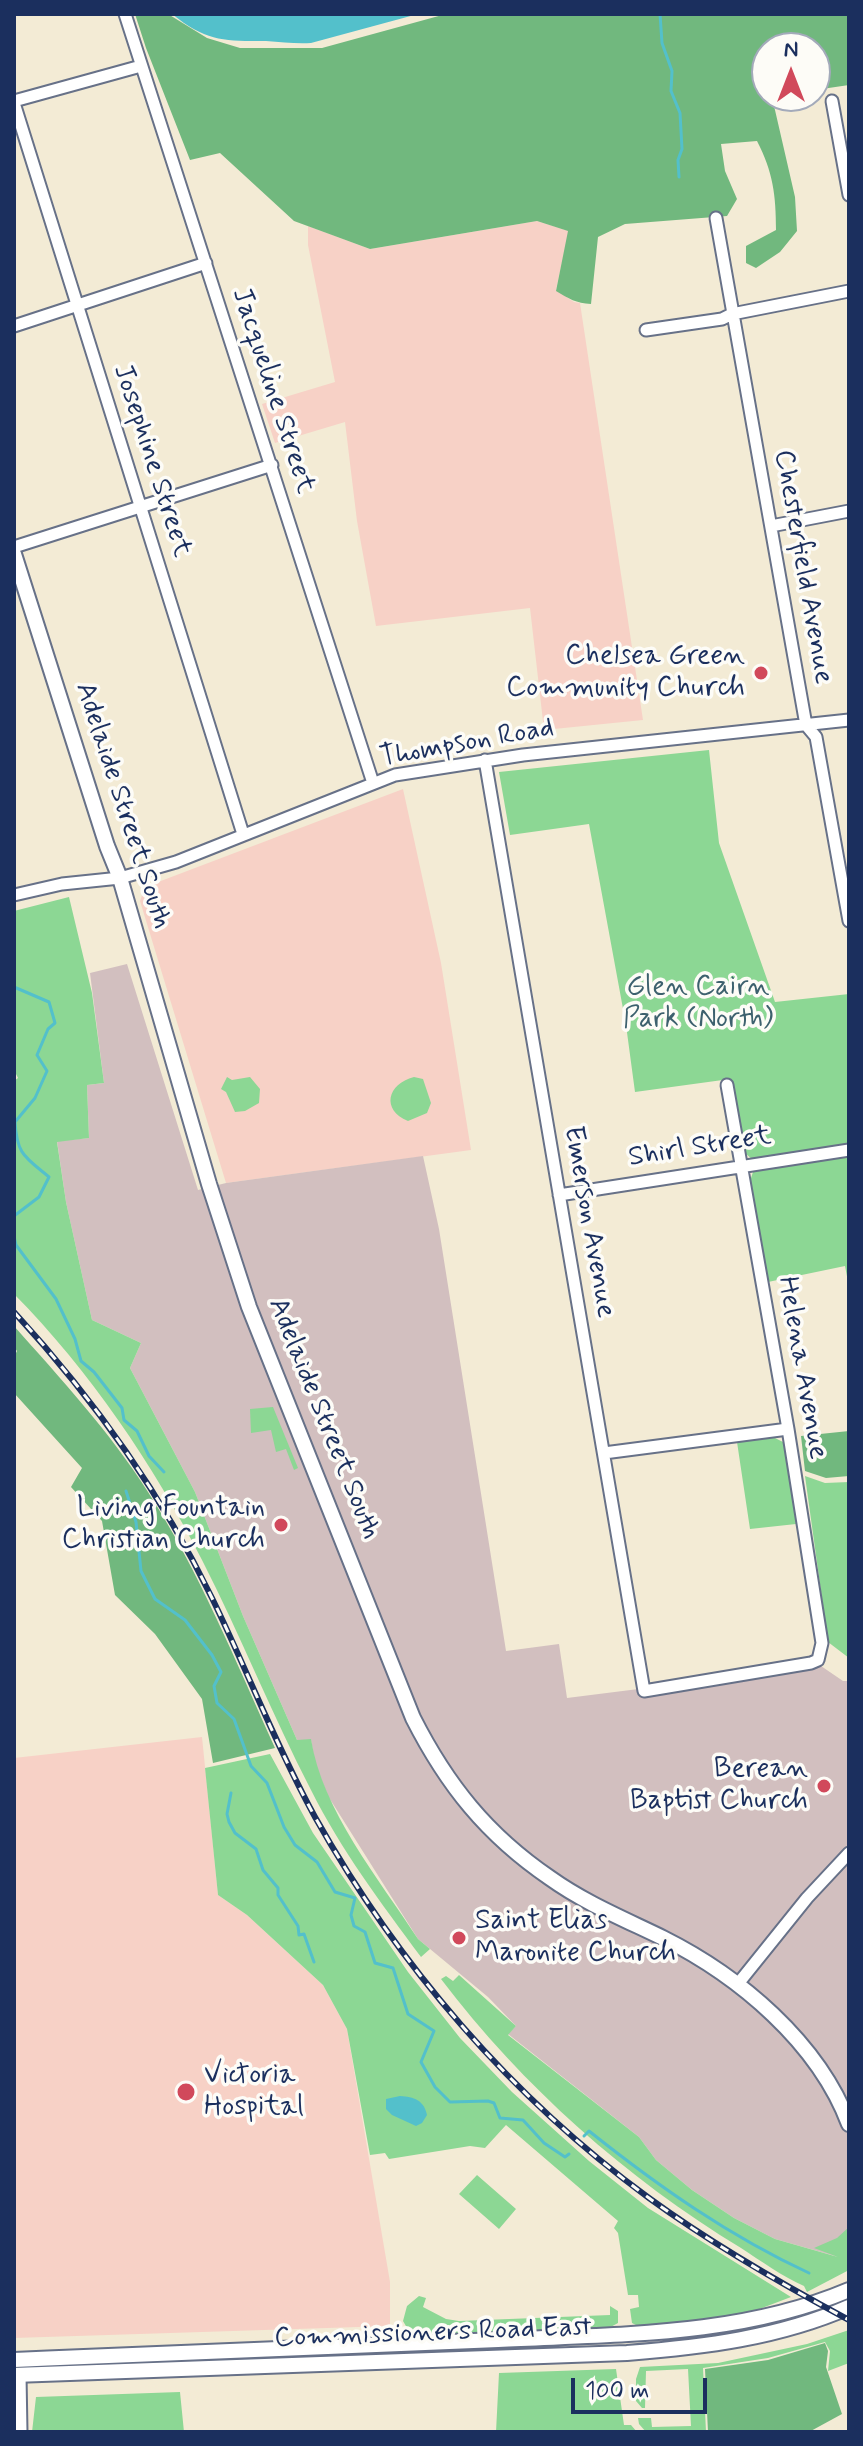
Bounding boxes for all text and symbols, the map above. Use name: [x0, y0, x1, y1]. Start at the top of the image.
north arrow: [751, 32, 831, 112]
text: N: [784, 36, 798, 64]
street label: Jacqueline Street: [223, 284, 321, 498]
street label: Josephine Street: [104, 360, 198, 562]
street label: Chesterfield Avenue: [765, 447, 839, 687]
place label: Chelsea Green Community Church: [506, 640, 745, 706]
marker: Chelsea Green Community Church: [752, 664, 770, 682]
street label: Adelaide Street South: [66, 679, 178, 933]
street label: Thompson Road: [377, 712, 557, 776]
park label: Glen Cairn Park (North): [623, 971, 773, 1037]
street label: Shirl Street: [626, 1120, 774, 1176]
street label: Emerson Avenue: [555, 1124, 621, 1320]
street label: Helena Avenue: [768, 1274, 834, 1462]
street label: Adelaide Street South: [259, 1294, 387, 1544]
place label: Living Fountain Christian Church: [62, 1492, 265, 1558]
marker: Living Fountain Christian Church: [272, 1516, 290, 1534]
place label: Berean Baptist Church: [630, 1753, 808, 1819]
marker: Berean Baptist Church: [815, 1777, 833, 1795]
place label: Saint Elias Maronite Church: [475, 1905, 676, 1971]
marker: Saint Elias Maronite Church: [450, 1929, 468, 1947]
place label: Victoria Hospital: [204, 2059, 304, 2125]
marker: Victoria Hospital: [175, 2081, 197, 2103]
street label: Commissioners Road East: [274, 2312, 592, 2356]
scale bar: [575, 2362, 711, 2412]
text: 100 m: [585, 2376, 649, 2407]

